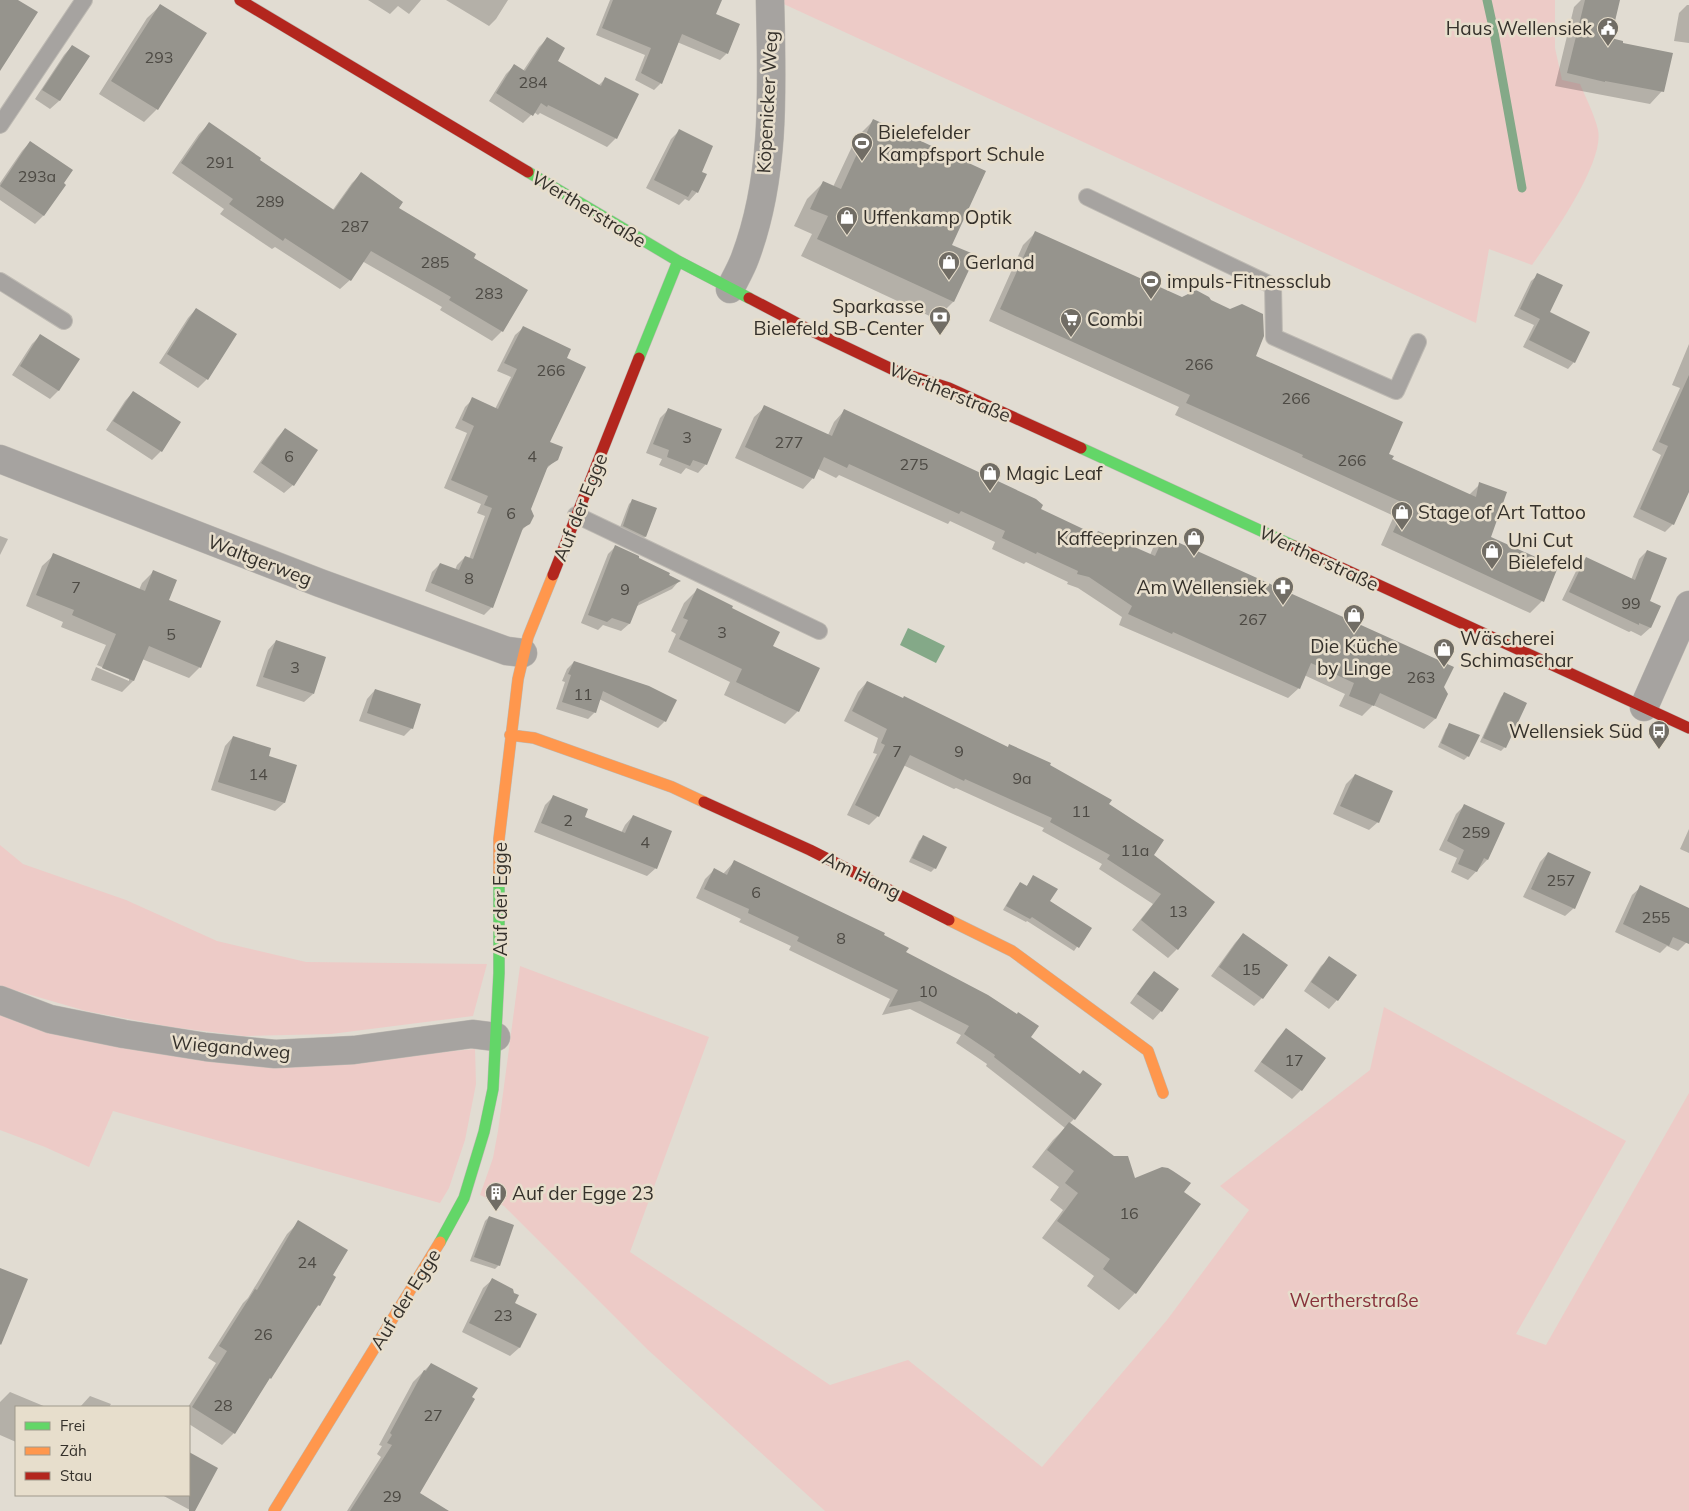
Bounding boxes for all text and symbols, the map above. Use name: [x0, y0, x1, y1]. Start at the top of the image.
place label: Haus Wellensiek: [1446, 16, 1592, 40]
public building icon: Haus Wellensiek: [1596, 16, 1620, 47]
street label: Köpenicker Weg: [751, 30, 783, 174]
house number: 293: [145, 47, 173, 67]
house number: 284: [519, 72, 548, 92]
place label: Bielefelder Kampfsport Schule: [878, 120, 1045, 166]
sports icon: Bielefelder Kampfsport Schule: [850, 131, 874, 162]
house number: 291: [206, 152, 234, 172]
street label: Wertherstraße: [527, 165, 651, 253]
house number: 293a: [18, 166, 56, 186]
house number: 289: [256, 191, 284, 211]
shop icon: Uffenkamp Optik: [835, 205, 859, 236]
place label: Uffenkamp Optik: [863, 205, 1012, 229]
house number: 287: [341, 216, 369, 236]
shop icon: Gerland: [937, 250, 961, 281]
place label: Gerland: [965, 250, 1035, 274]
house number: 285: [421, 252, 449, 272]
sports icon: impuls-Fitnessclub: [1139, 269, 1163, 300]
place label: impuls-Fitnessclub: [1167, 269, 1331, 293]
house number: 283: [475, 283, 503, 303]
place label: Sparkasse Bielefeld SB-Center: [754, 294, 924, 340]
bank icon: Sparkasse Bielefeld SB-Center: [928, 305, 952, 336]
supermarket icon: Combi: [1059, 307, 1083, 338]
place label: Combi: [1087, 307, 1143, 331]
house number: 266: [1185, 354, 1213, 374]
street label: Wertherstraße: [886, 357, 1014, 427]
house number: 266: [537, 360, 565, 380]
house number: 266: [1282, 388, 1310, 408]
house number: 3: [682, 427, 692, 447]
house number: 277: [775, 432, 803, 452]
house number: 6: [284, 446, 294, 466]
house number: 4: [527, 446, 537, 466]
street label: Auf der Egge: [547, 450, 613, 564]
house number: 266: [1338, 450, 1366, 470]
house number: 275: [900, 454, 928, 474]
shop icon: Magic Leaf: [978, 461, 1002, 492]
place label: Magic Leaf: [1006, 461, 1103, 485]
shop icon: Stage of Art Tattoo: [1390, 500, 1414, 531]
place label: Stage of Art Tattoo: [1418, 500, 1586, 524]
house number: 6: [506, 503, 516, 523]
street label: Wertherstraße: [1255, 520, 1383, 596]
place label: Kaffeeprinzen: [1057, 526, 1178, 550]
shop icon: Kaffeeprinzen: [1182, 526, 1206, 557]
place label: Uni Cut Bielefeld: [1508, 528, 1583, 574]
street label: Waltgerweg: [204, 529, 316, 591]
shop icon: Uni Cut Bielefeld: [1480, 539, 1504, 570]
house number: 8: [464, 568, 474, 588]
place label: Am Wellensiek: [1136, 575, 1267, 599]
pharmacy icon: Am Wellensiek: [1271, 575, 1295, 606]
house number: 7: [71, 577, 81, 597]
house number: 9: [620, 579, 630, 599]
house number: 99: [1621, 593, 1641, 613]
shop icon: Die Küche by Linge: [1342, 603, 1366, 634]
house number: 267: [1239, 609, 1267, 629]
house number: 3: [717, 622, 727, 642]
house number: 5: [166, 624, 176, 644]
place label: Wäscherei Schimaschar: [1460, 626, 1573, 672]
place label: Die Küche by Linge: [1310, 634, 1398, 680]
shop icon: Wäscherei Schimaschar: [1432, 637, 1456, 668]
house number: 3: [290, 657, 300, 677]
house number: 263: [1407, 667, 1435, 687]
house number: 11: [573, 684, 593, 704]
place label: Wellensiek Süd: [1509, 719, 1643, 743]
bus stop icon: Wellensiek Süd: [1647, 719, 1671, 750]
house number: 7: [892, 741, 902, 761]
house number: 9: [954, 741, 964, 761]
house number: 14: [248, 764, 268, 784]
house number: 9a: [1012, 768, 1032, 788]
house number: 11: [1071, 801, 1091, 821]
house number: 2: [563, 810, 573, 830]
house number: 259: [1462, 822, 1490, 842]
house number: 4: [640, 832, 650, 852]
house number: 11a: [1121, 840, 1149, 860]
street label: Auf der Egge: [488, 842, 512, 956]
street label: Am Hang: [819, 846, 905, 904]
house number: 257: [1547, 870, 1575, 890]
house number: 6: [751, 882, 761, 902]
house number: 13: [1168, 901, 1188, 921]
house number: 255: [1642, 907, 1670, 927]
house number: 8: [836, 928, 846, 948]
house number: 15: [1241, 959, 1261, 979]
house number: 10: [918, 981, 938, 1001]
street label: Wiegandweg: [170, 1030, 292, 1064]
house number: 17: [1284, 1050, 1304, 1070]
building icon: Auf der Egge 23: [484, 1181, 508, 1212]
place label: Auf der Egge 23: [512, 1181, 654, 1205]
house number: 16: [1119, 1203, 1139, 1223]
street label: Auf der Egge: [365, 1244, 445, 1354]
house number: 24: [297, 1252, 317, 1272]
park label: Wertherstraße: [1289, 1288, 1419, 1312]
house number: 23: [493, 1305, 513, 1325]
house number: 26: [253, 1324, 273, 1344]
house number: 28: [213, 1395, 233, 1415]
house number: 27: [423, 1405, 443, 1425]
legend: [15, 1406, 190, 1496]
text: Frei: [60, 1416, 85, 1435]
text: Zäh: [60, 1441, 87, 1460]
text: Stau: [60, 1466, 92, 1485]
house number: 29: [382, 1486, 402, 1506]

